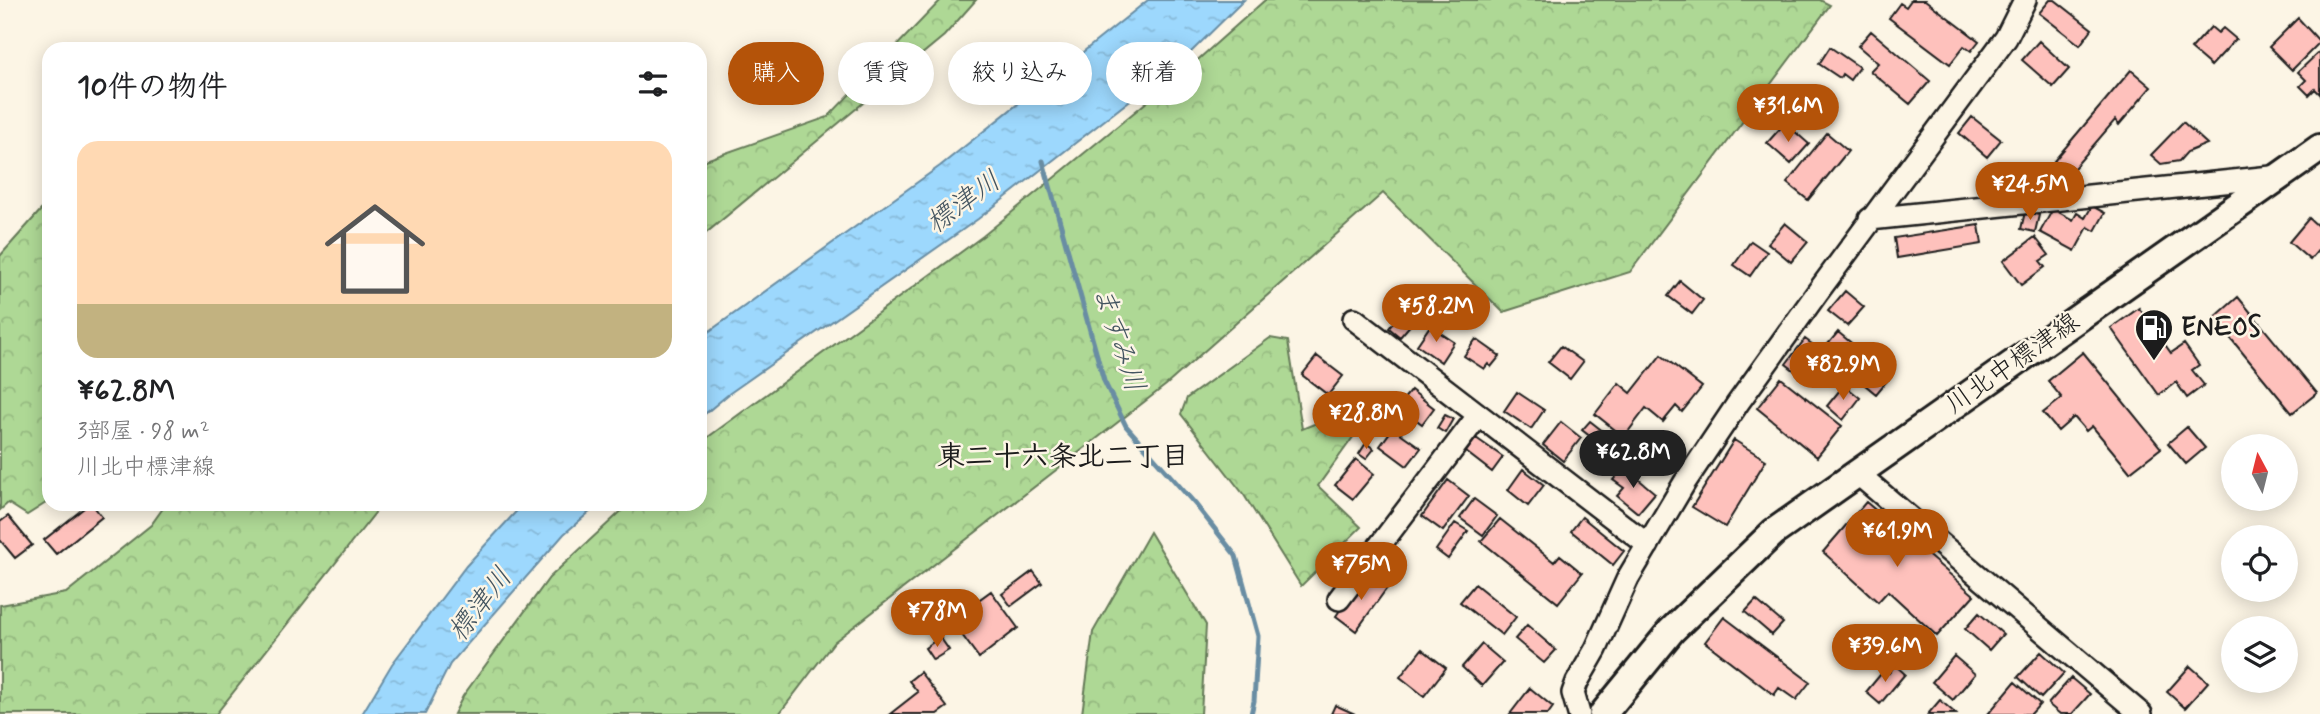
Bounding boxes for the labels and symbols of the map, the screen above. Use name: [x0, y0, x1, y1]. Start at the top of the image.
pin: ¥31.6M: [1731, 85, 1845, 144]
pin: ¥24.5M: [1973, 162, 2087, 222]
water label: 標津川: [919, 163, 1009, 243]
water label: ますみ川: [1083, 281, 1153, 397]
pin: ¥58.2M: [1379, 284, 1493, 344]
street label: 川北中標津線: [1939, 305, 2087, 423]
fuel station icon: ENEOS: [2133, 307, 2175, 362]
place label: ENEOS: [2181, 311, 2262, 345]
pin: ¥82.9M: [1786, 342, 1900, 402]
pin: ¥28.8M: [1309, 392, 1423, 451]
pin: ¥62.8M: [1576, 430, 1690, 490]
north arrow: [2221, 434, 2298, 511]
district label: 東二十六条北二丁目: [937, 439, 1189, 476]
pin: ¥61.9M: [1840, 510, 1954, 569]
pin: ¥75M: [1320, 542, 1402, 602]
water label: 標津川: [441, 561, 521, 649]
pin: ¥78M: [896, 590, 978, 649]
pin: ¥39.6M: [1828, 624, 1942, 684]

